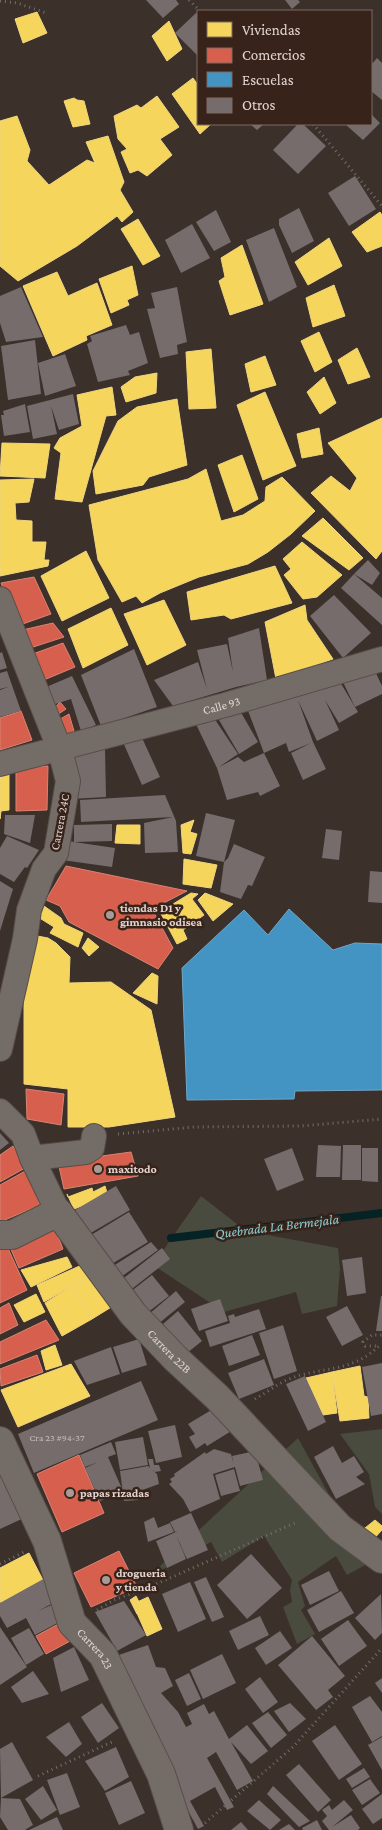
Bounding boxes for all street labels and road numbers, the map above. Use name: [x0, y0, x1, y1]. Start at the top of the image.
street label: Calle 93: [201, 694, 242, 718]
street label: Carrera 24C: [48, 793, 72, 851]
street label: Carrera 22B: [144, 1327, 194, 1376]
street label: Carrera 23: [74, 1625, 116, 1672]

